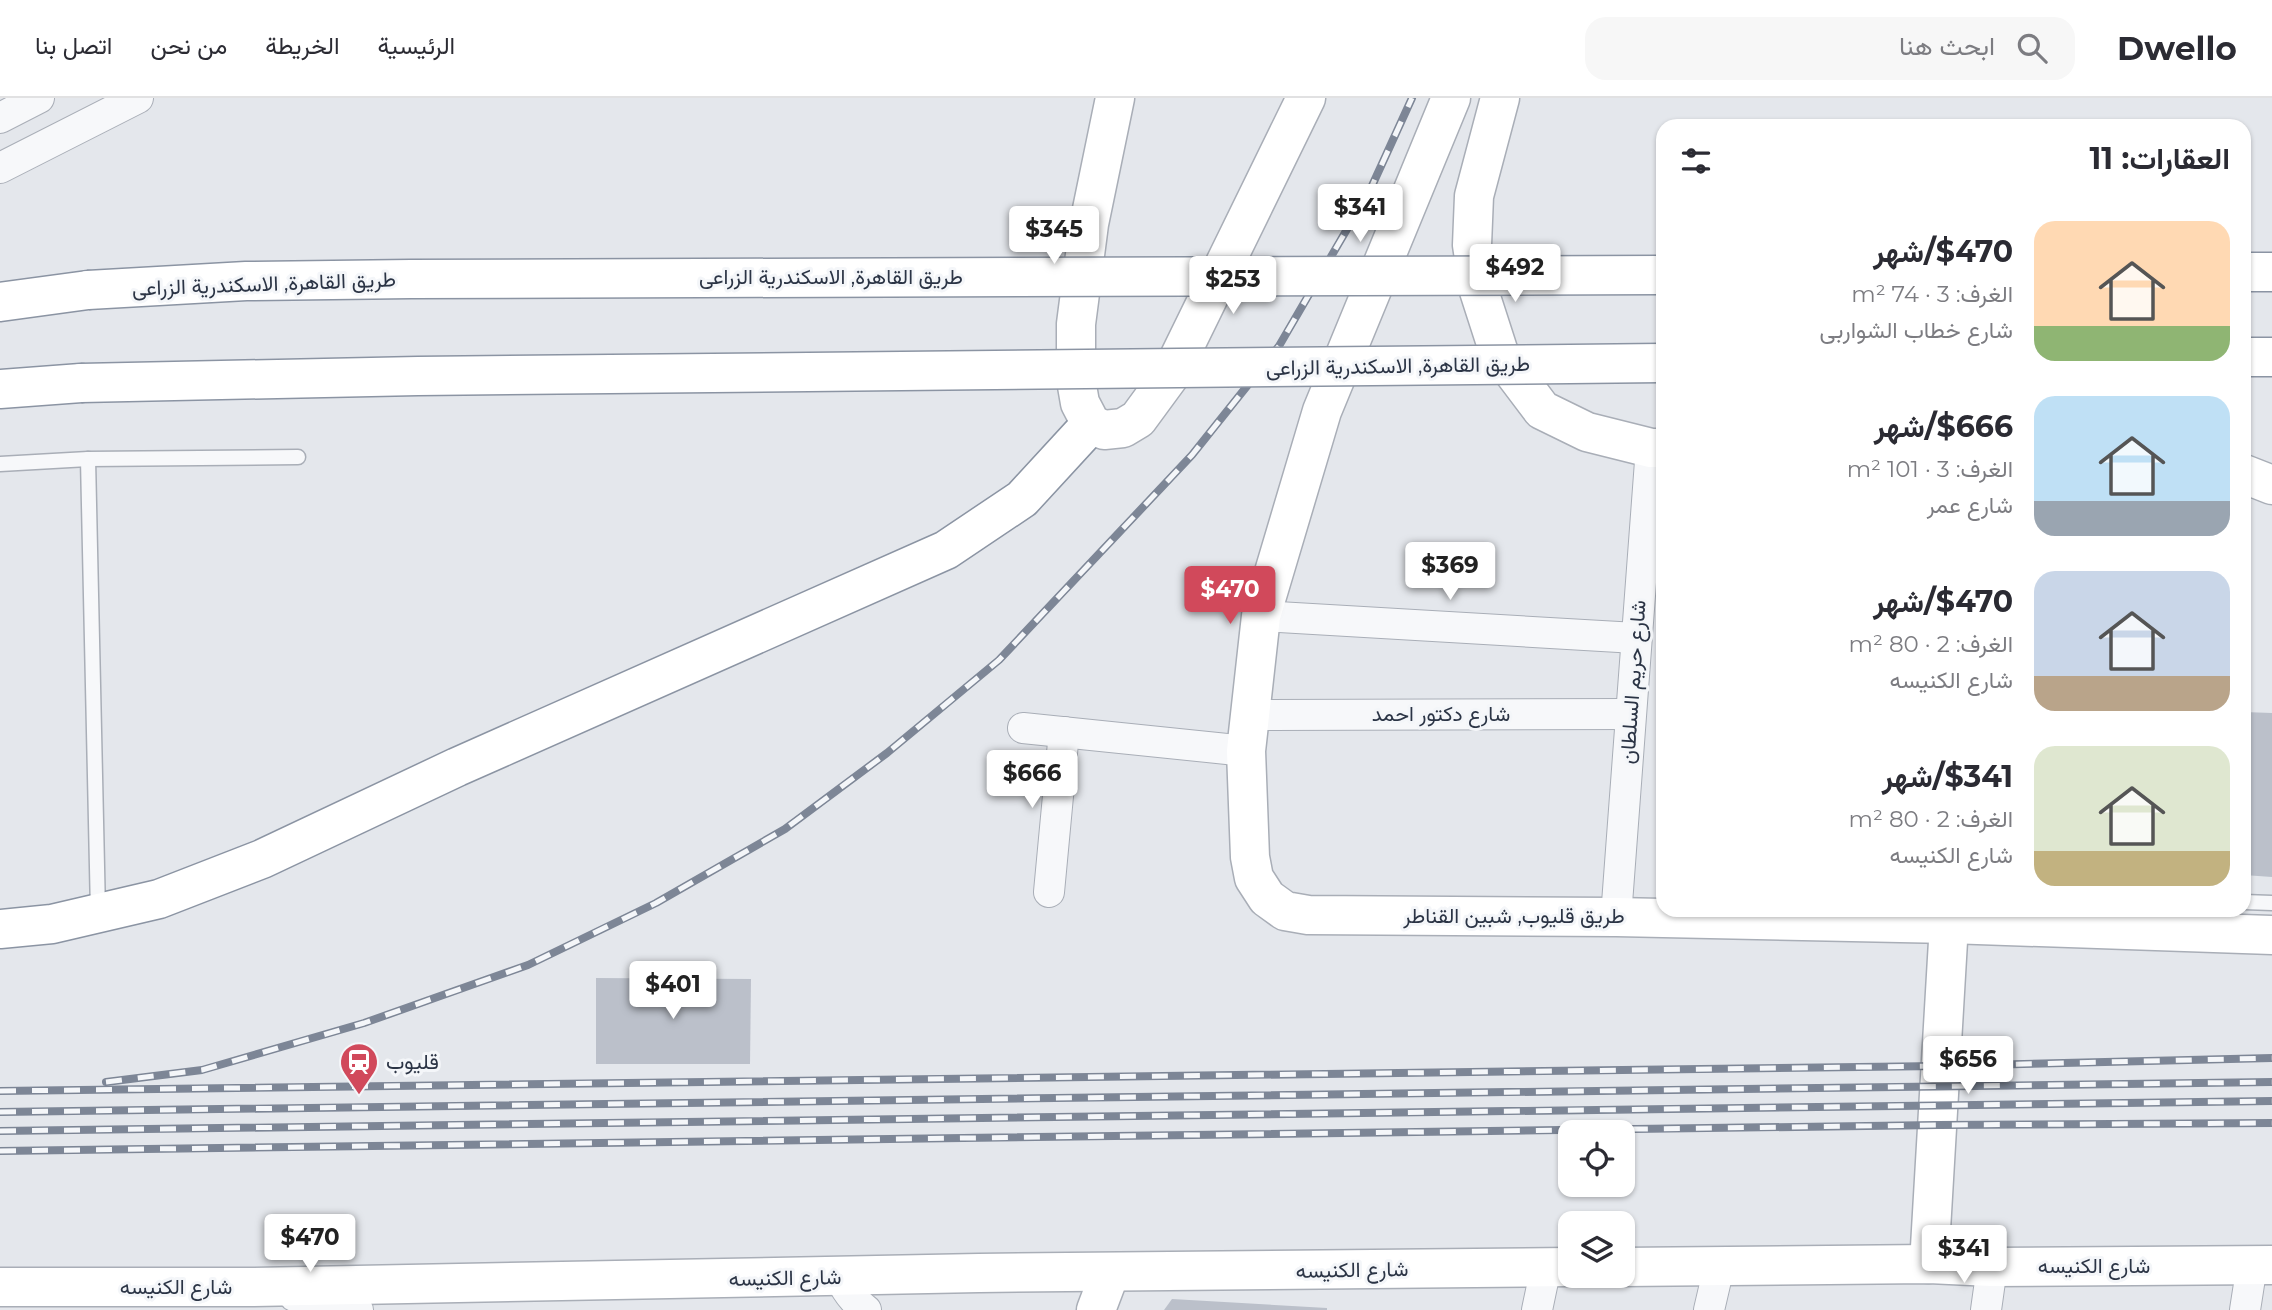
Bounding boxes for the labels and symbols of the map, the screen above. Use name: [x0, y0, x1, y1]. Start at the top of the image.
pin: $341: [1319, 184, 1401, 244]
pin: $345: [1013, 206, 1095, 266]
pin: $492: [1474, 244, 1556, 304]
pin: $253: [1192, 256, 1274, 316]
street label: طريق القاهرة, الاسكندرية الزراعى: [699, 264, 963, 290]
street label: طريق القاهرة, الاسكندرية الزراعى: [132, 266, 396, 302]
street label: طريق القاهرة, الاسكندرية الزراعى: [1266, 351, 1530, 381]
pin: $369: [1409, 542, 1491, 602]
pin: $470: [1189, 566, 1271, 626]
street label: شارع حريم السلطان: [1614, 599, 1653, 765]
street label: شارع دكتور احمد: [1372, 701, 1510, 728]
pin: $666: [991, 750, 1073, 810]
street label: طريق قليوب, شبين القناطر: [1402, 903, 1625, 929]
pin: $401: [632, 962, 714, 1021]
pin: $656: [1927, 1037, 2009, 1096]
station icon: قليوب: [338, 1041, 380, 1096]
place label: قليوب: [386, 1049, 439, 1075]
pin: $470: [269, 1214, 351, 1274]
pin: $341: [1923, 1226, 2005, 1285]
street label: شارع الكنيسه: [2038, 1253, 2150, 1280]
street label: شارع الكنيسه: [1295, 1256, 1409, 1285]
street label: شارع الكنيسه: [728, 1264, 842, 1293]
street label: شارع الكنيسه: [120, 1274, 232, 1301]

